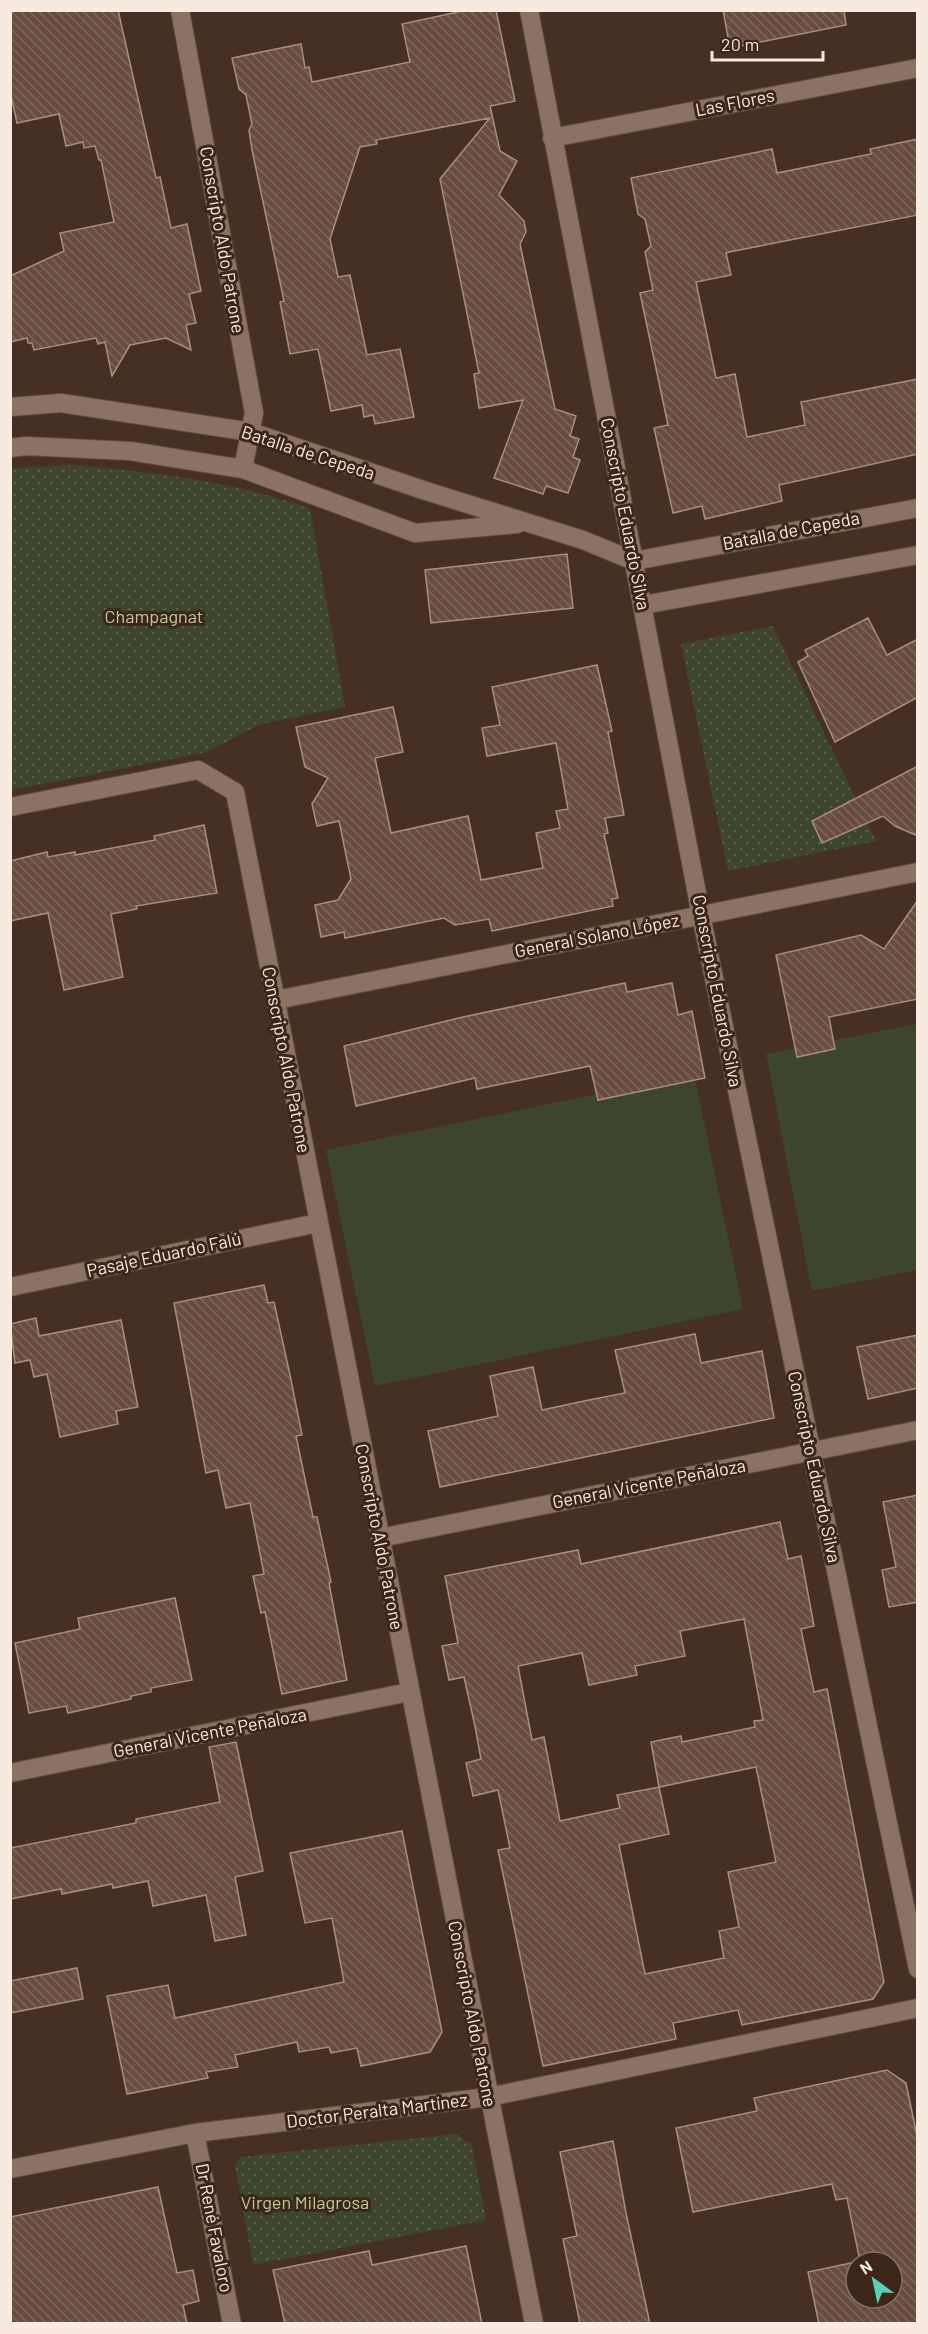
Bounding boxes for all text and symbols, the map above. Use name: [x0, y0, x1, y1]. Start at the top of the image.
scale bar: [712, 24, 823, 62]
text: 20 m: [721, 33, 759, 55]
street label: Las Flores: [693, 84, 776, 120]
street label: Conscripto Aldo Patrone: [196, 145, 250, 335]
street label: Conscripto Eduardo Silva: [597, 416, 655, 612]
street label: Batalla de Cepeda: [239, 420, 378, 484]
street label: Batalla de Cepeda: [720, 506, 861, 554]
park label: Champagnat: [105, 605, 203, 627]
street label: Conscripto Eduardo Silva: [689, 893, 747, 1089]
street label: General Solano López: [513, 908, 681, 962]
street label: Conscripto Aldo Patrone: [258, 965, 316, 1155]
street label: Pasaje Eduardo Falú: [85, 1227, 243, 1281]
street label: Conscripto Eduardo Silva: [784, 1369, 846, 1565]
street label: Conscripto Aldo Patrone: [351, 1442, 409, 1632]
street label: General Vicente Peñaloza: [550, 1453, 747, 1513]
street label: General Vicente Peñaloza: [111, 1702, 308, 1762]
street label: Conscripto Aldo Patrone: [444, 1919, 502, 2109]
street label: Doctor Peralta Martínez: [285, 2088, 469, 2132]
street label: Dr René Favaloro: [192, 2161, 238, 2294]
park label: Virgen Milagrosa: [241, 2191, 369, 2213]
north arrow: [844, 2250, 904, 2310]
text: N: [856, 2256, 875, 2278]

